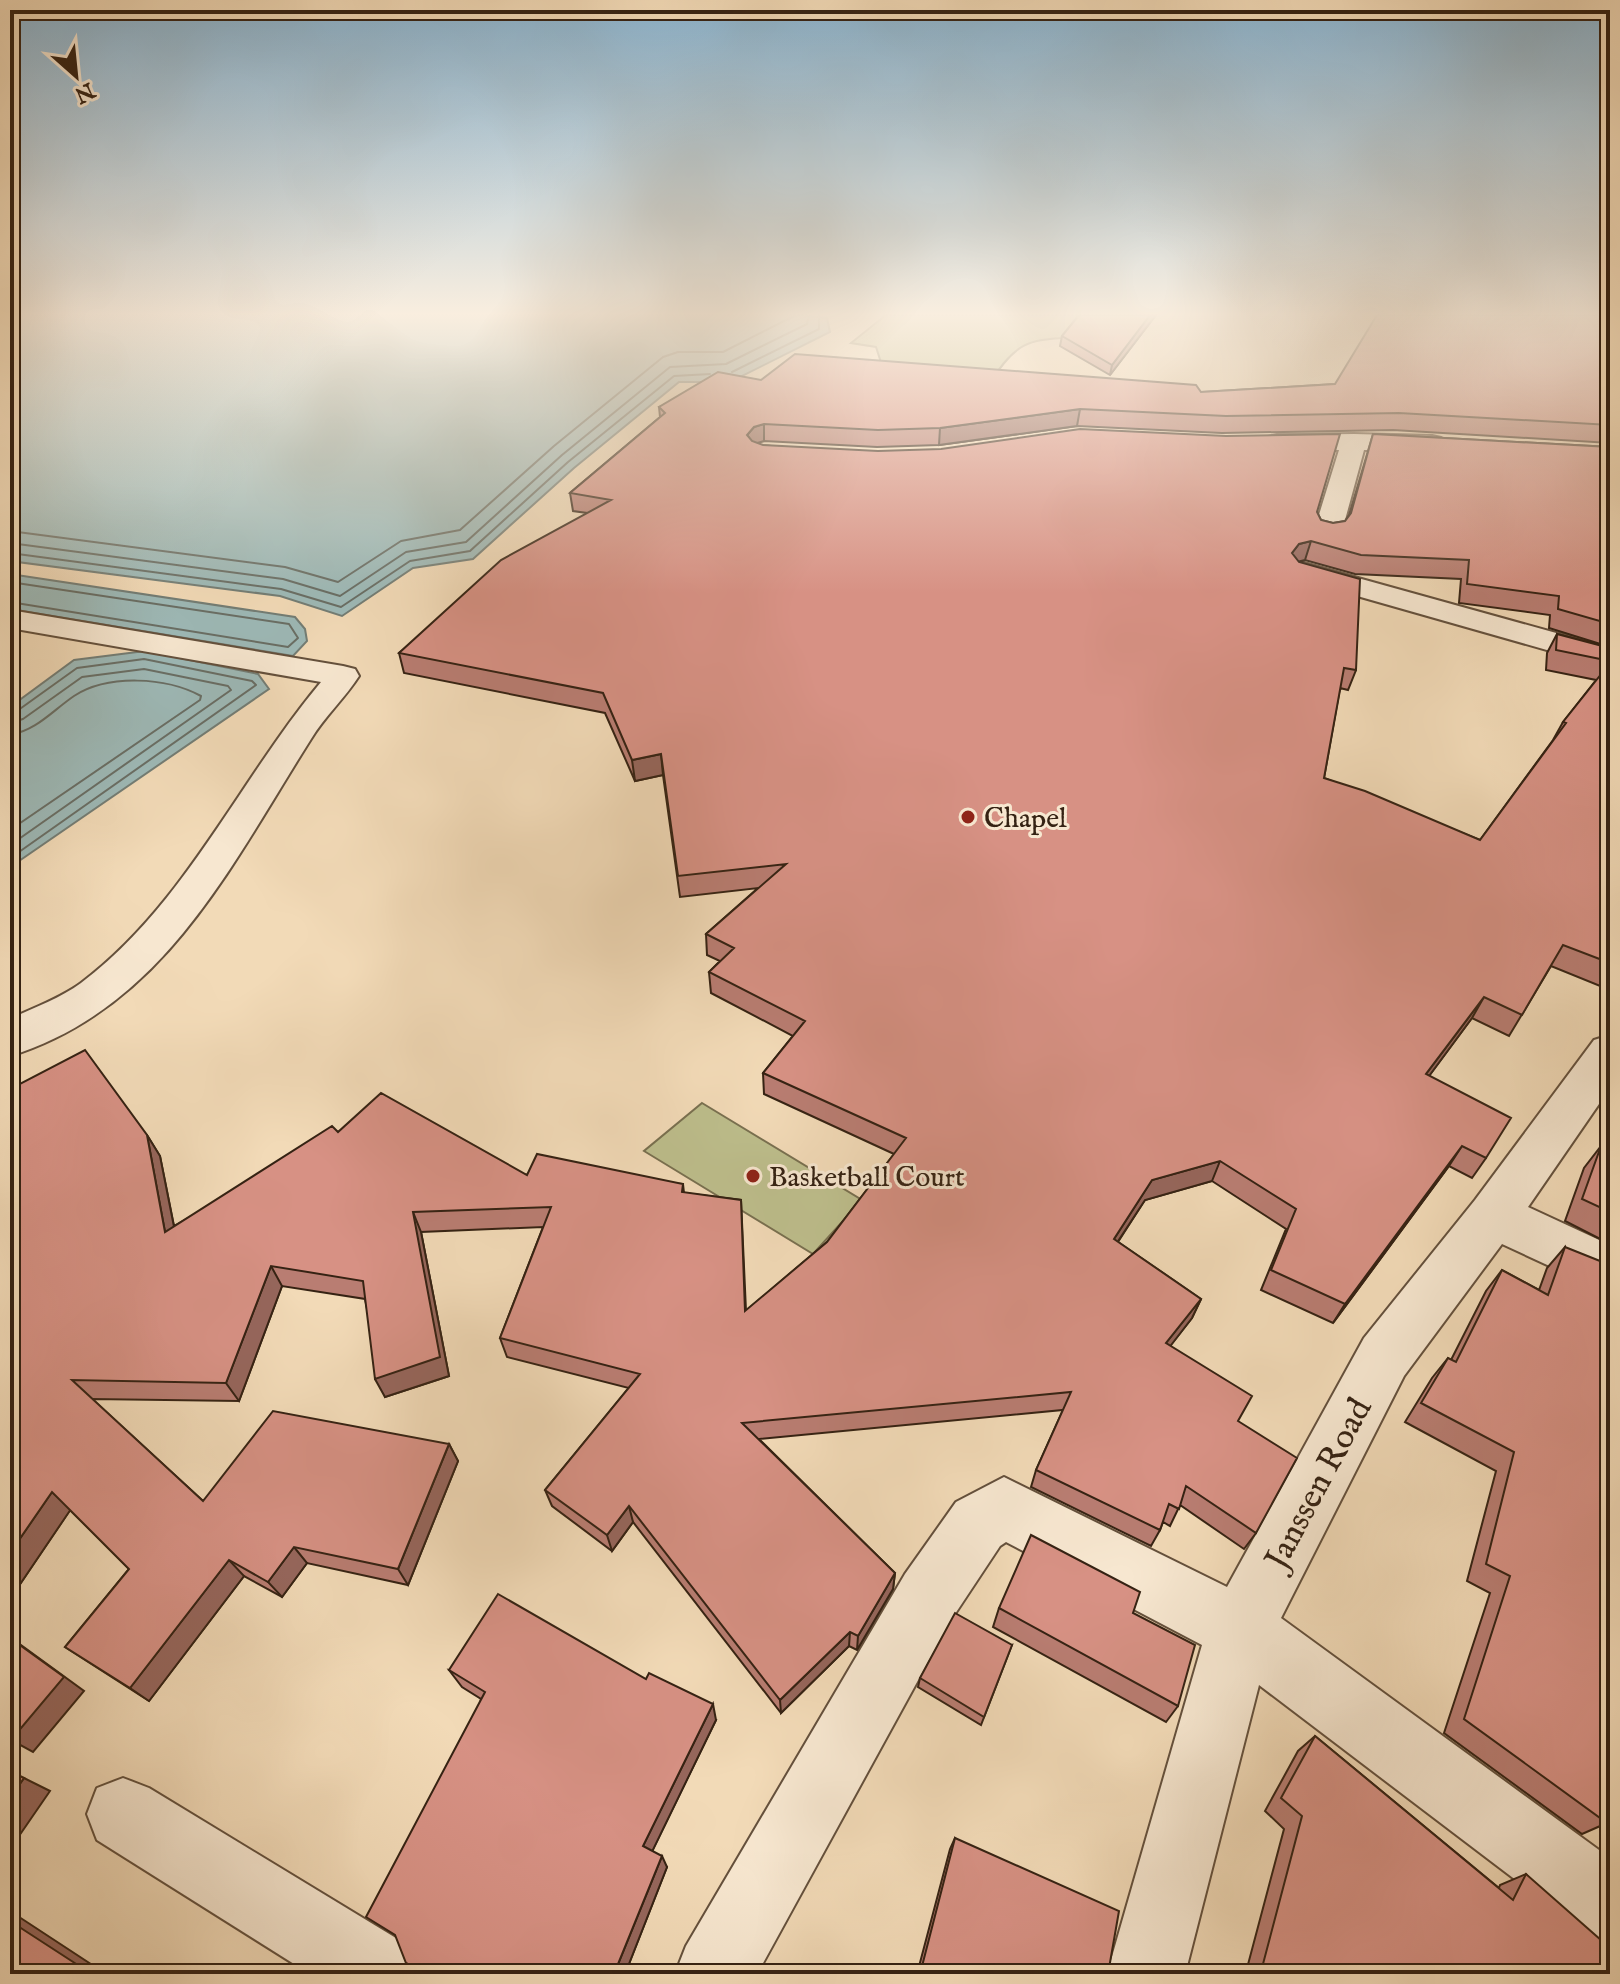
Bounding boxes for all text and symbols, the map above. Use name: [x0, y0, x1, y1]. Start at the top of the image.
north arrow: [36, 36, 116, 116]
text: N: [69, 75, 100, 109]
place label: Chapel: [984, 802, 1067, 837]
marker: Chapel: [959, 808, 977, 826]
place label: Basketball Court: [769, 1161, 965, 1196]
marker: Basketball Court: [744, 1167, 762, 1185]
street label: Janssen Road: [1254, 1390, 1383, 1581]

